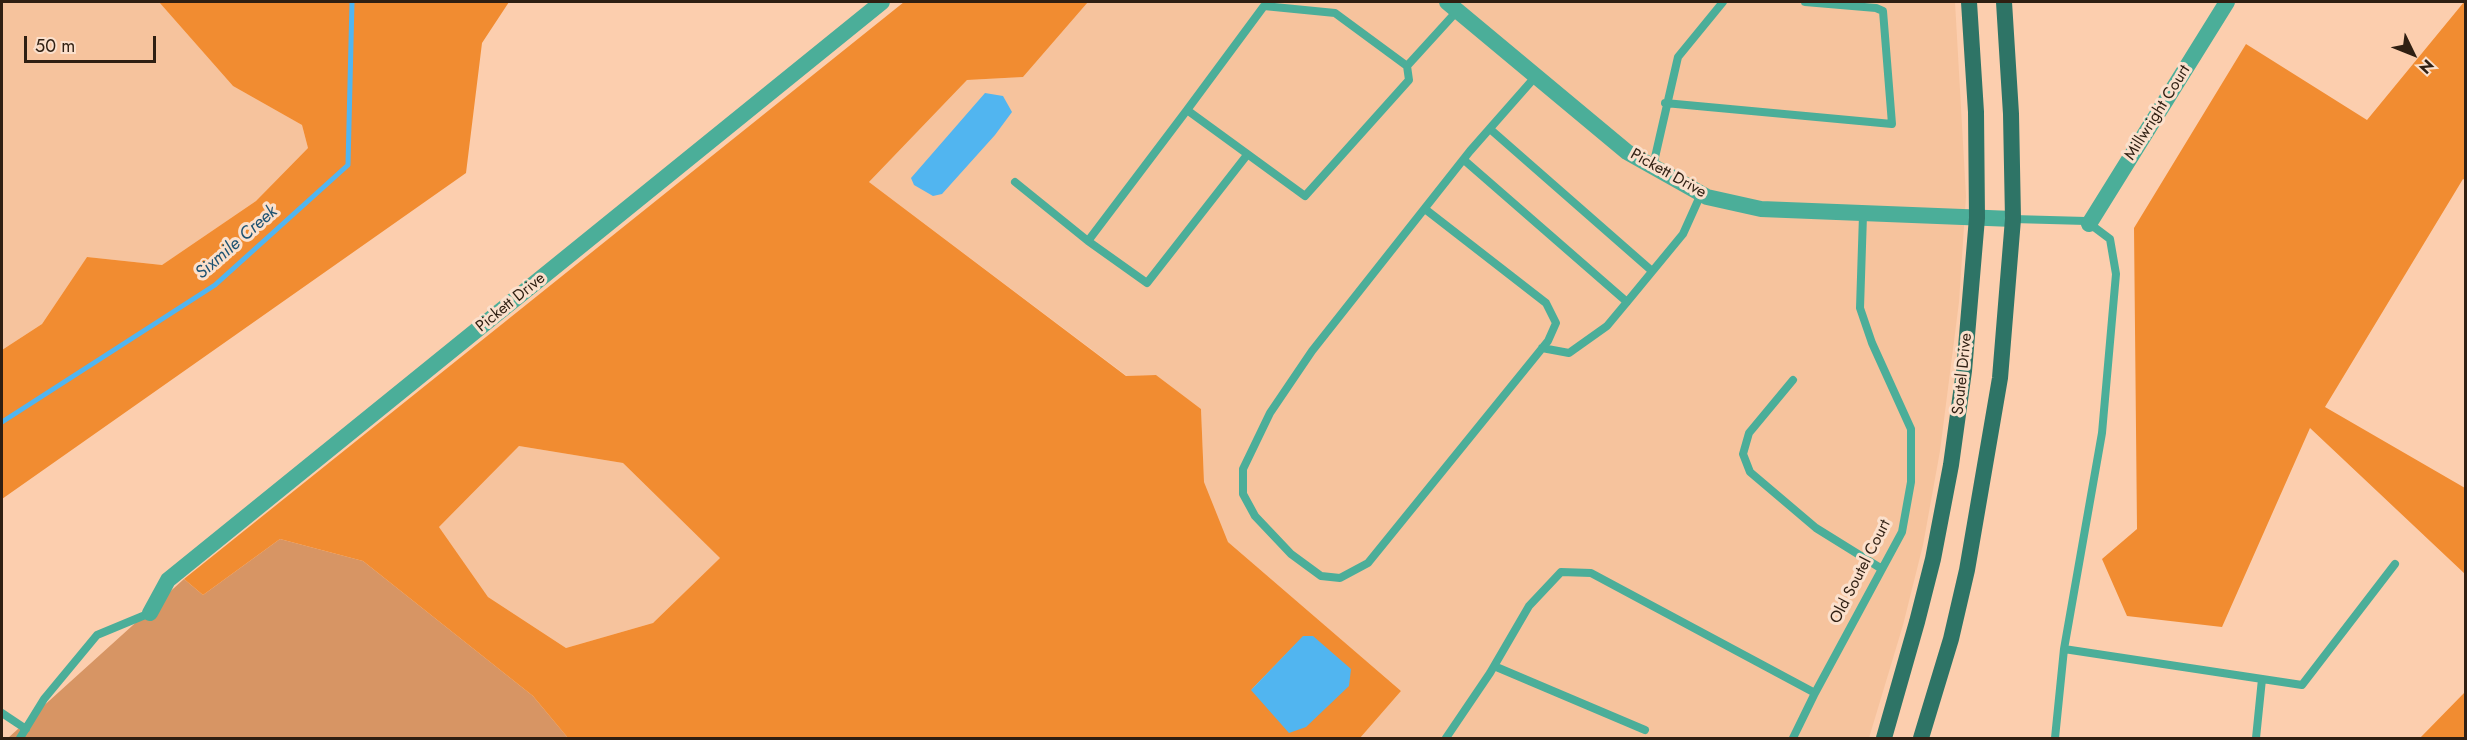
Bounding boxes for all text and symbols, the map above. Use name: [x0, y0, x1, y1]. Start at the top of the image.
scale bar: [27, 24, 159, 62]
north arrow: [2383, 24, 2443, 84]
text: 50 m: [35, 33, 75, 59]
text: N: [2414, 54, 2439, 79]
street label: Millwright Court: [2121, 62, 2195, 164]
street label: Pickett Drive: [1627, 145, 1709, 203]
water label: Sixmile Creek: [192, 202, 282, 284]
street label: Pickett Drive: [472, 269, 550, 337]
street label: Soutel Drive: [1949, 332, 1977, 416]
street label: Old Soutel Court: [1827, 517, 1895, 627]

